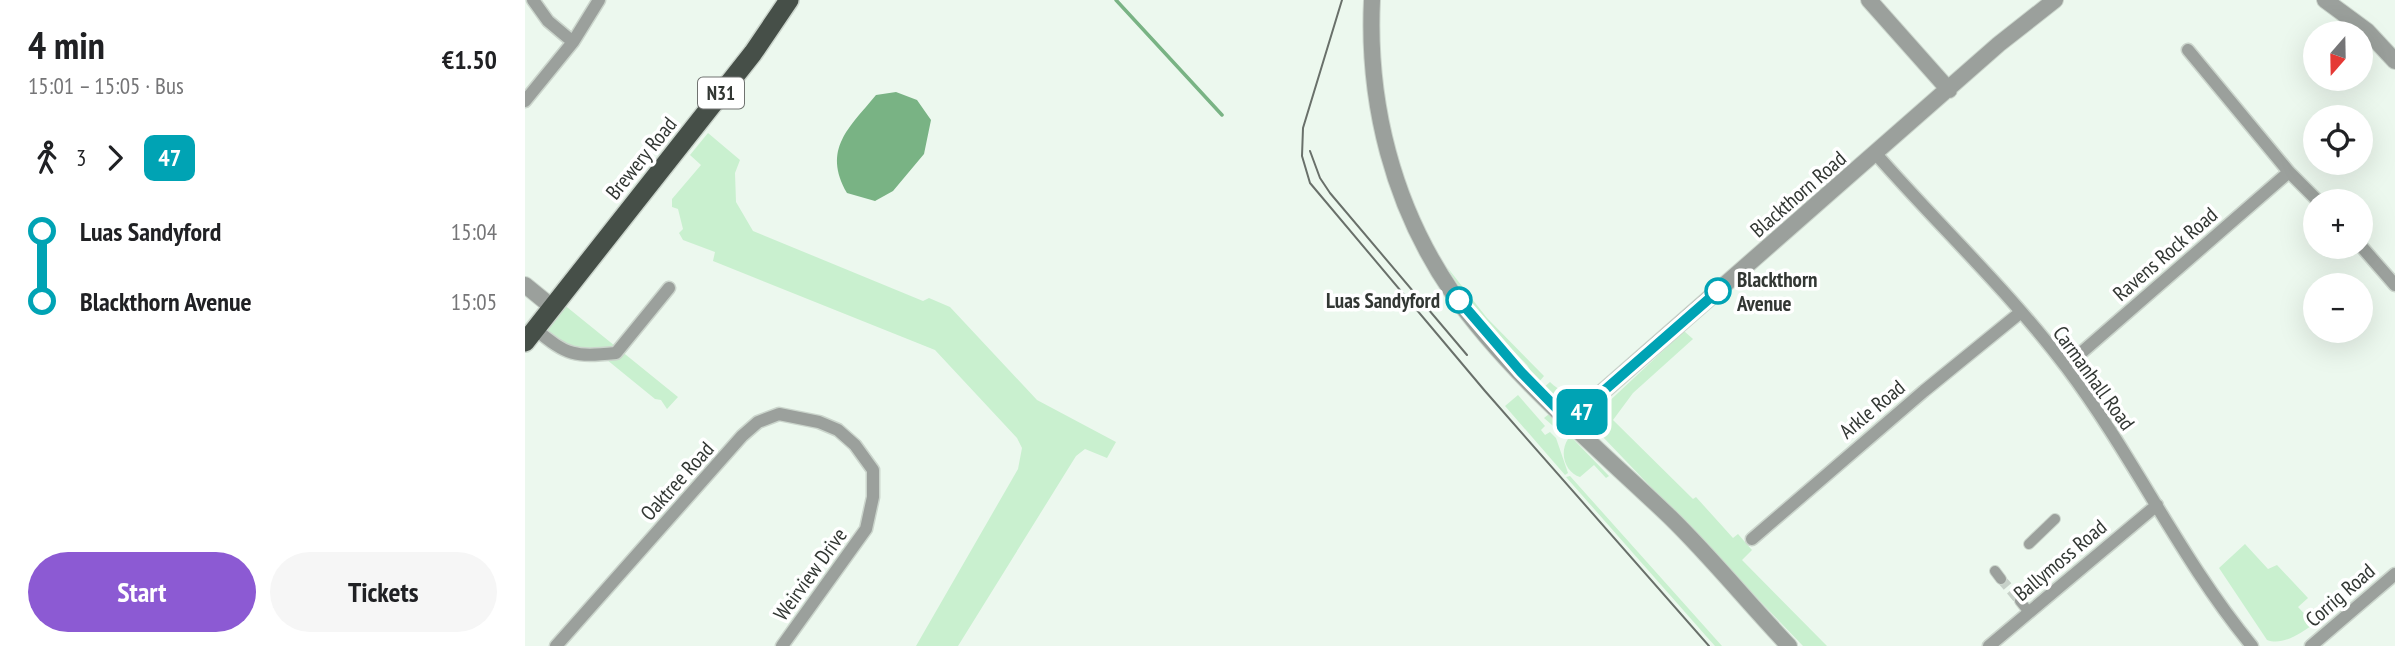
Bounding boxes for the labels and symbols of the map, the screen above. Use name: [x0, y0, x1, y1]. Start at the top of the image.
north arrow: [2303, 21, 2373, 91]
road number: N31: [698, 78, 744, 108]
street label: Brewery Road: [600, 111, 682, 205]
street label: Blackthorn Road: [1745, 145, 1851, 243]
street label: Ravens Rock Road: [2107, 201, 2223, 307]
place label: Blackthorn Avenue: [1736, 266, 1818, 317]
marker: Blackthorn Avenue: [1705, 278, 1731, 304]
place label: Luas Sandyford: [1326, 287, 1440, 314]
marker: Luas Sandyford: [1446, 287, 1472, 313]
street label: Carmanhall Road: [2047, 321, 2141, 435]
street label: Arkle Road: [1834, 374, 1910, 444]
line badge: 47: [1551, 389, 1613, 435]
street label: Oaktree Road: [634, 436, 720, 526]
street label: Ballymoss Road: [2008, 513, 2112, 607]
street label: Weirview Drive: [767, 522, 853, 626]
street label: Corrig Road: [2300, 557, 2380, 633]

